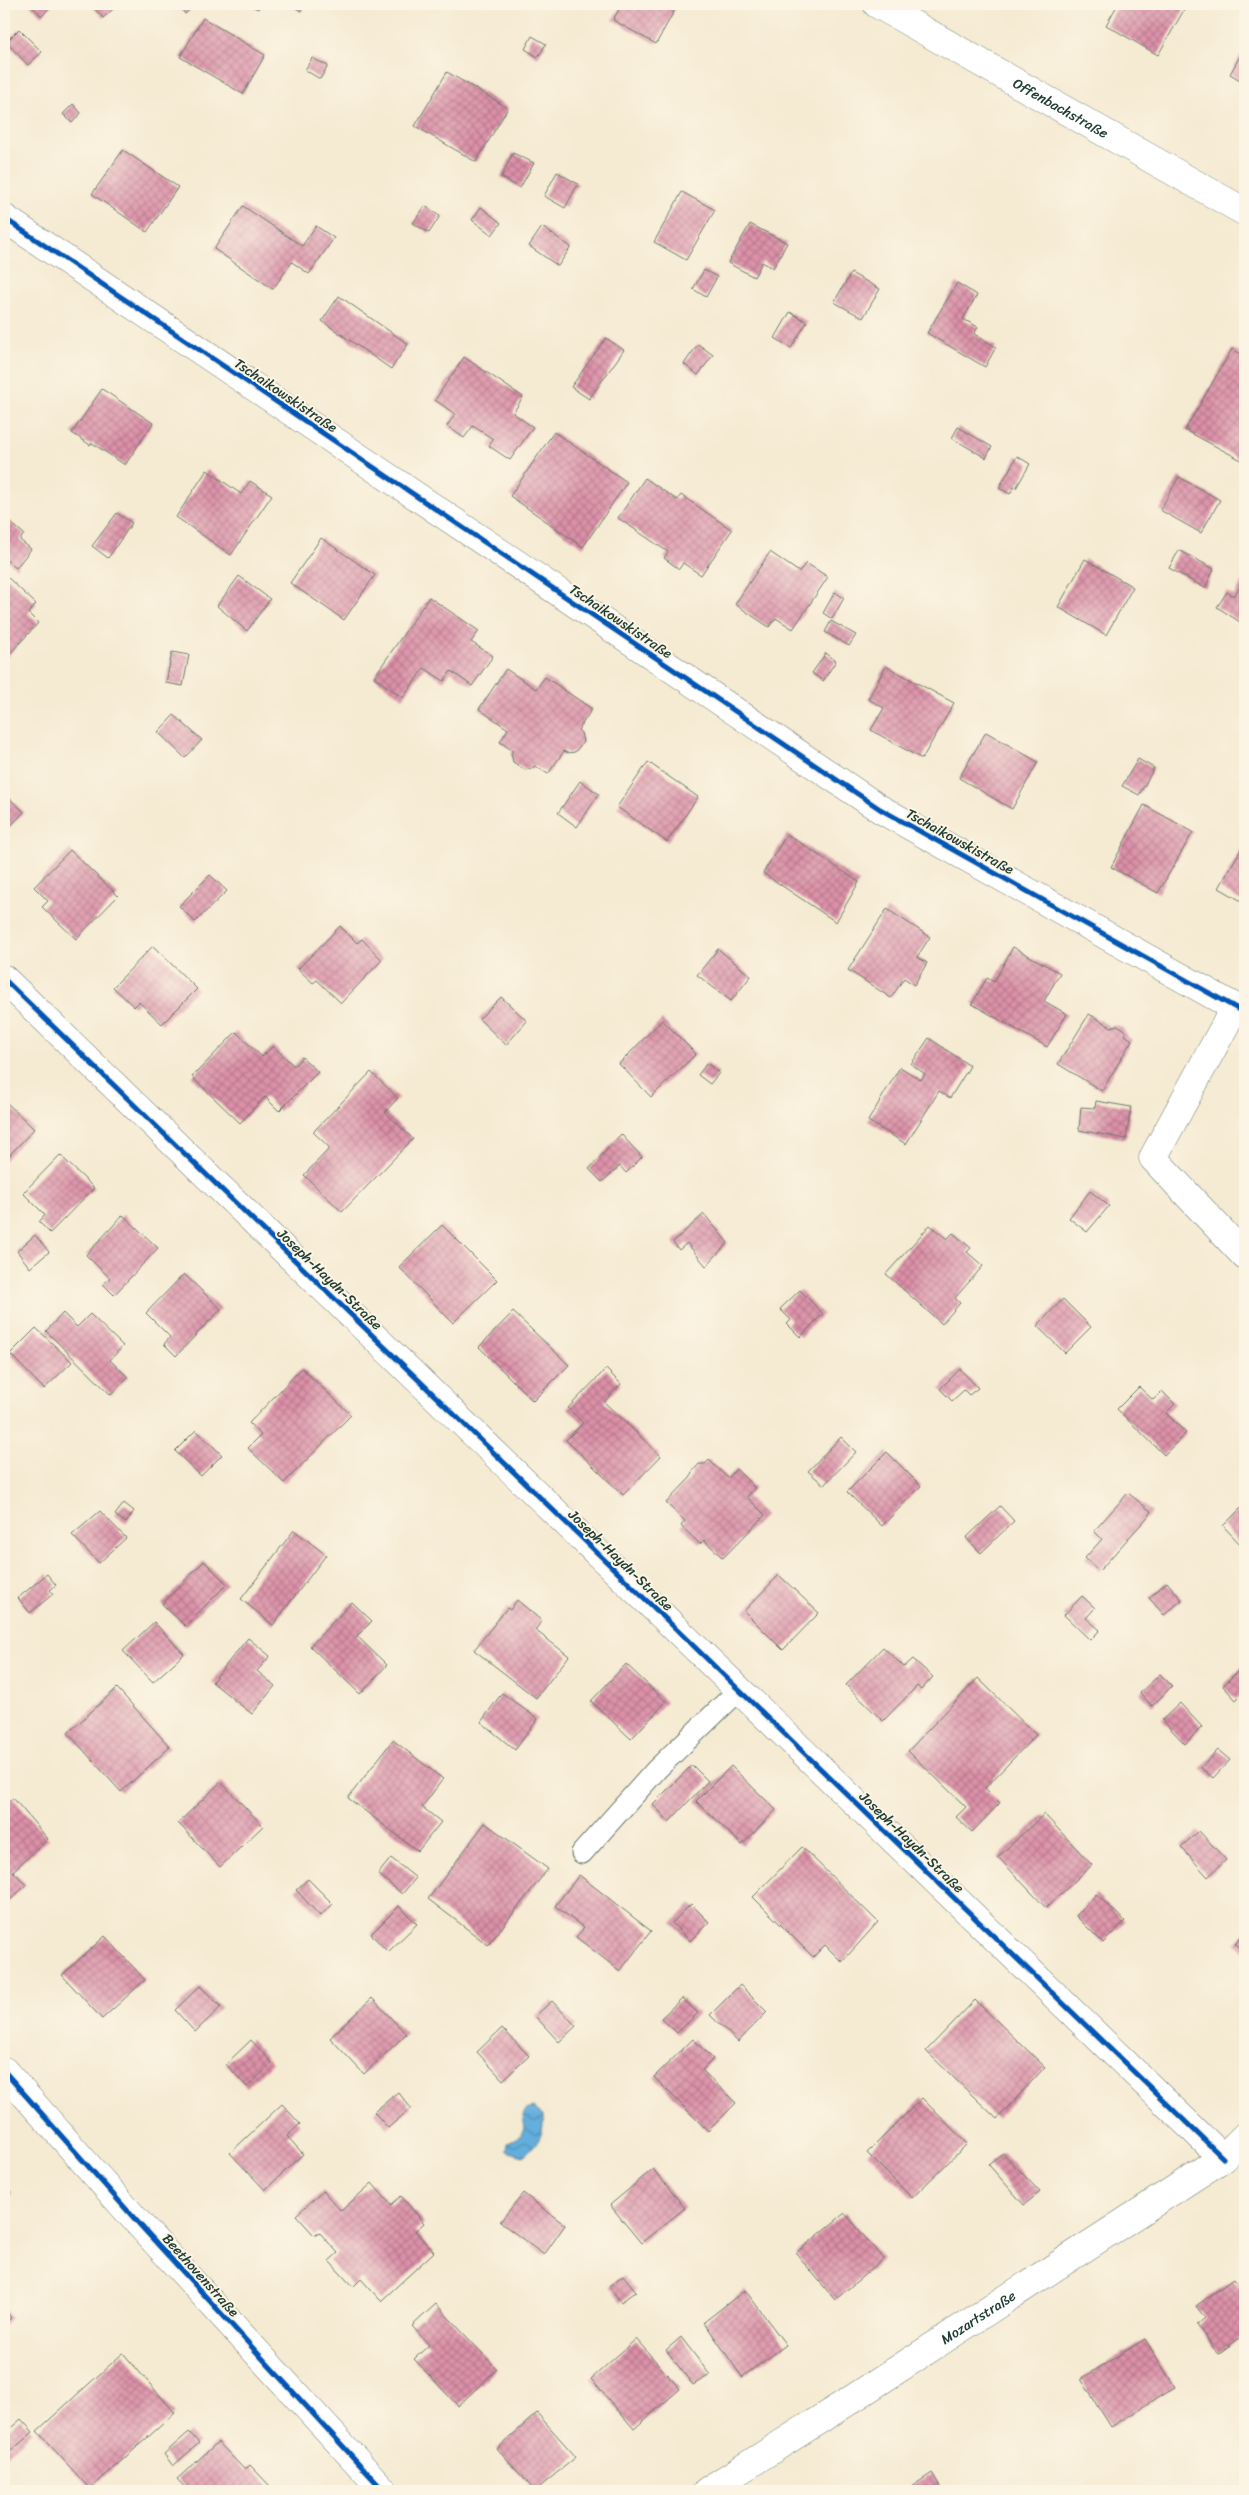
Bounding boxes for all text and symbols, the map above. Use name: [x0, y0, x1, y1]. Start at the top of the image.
street label: Offenbachstraße: [1008, 71, 1113, 145]
street label: Tschaikowskistraße: [229, 351, 343, 440]
street label: Tschaikowskistraße: [564, 577, 678, 666]
street label: Tschaikowskistraße: [901, 801, 1019, 882]
street label: Joseph-Haydn-Straße: [270, 1221, 388, 1337]
street label: Joseph-Haydn-Straße: [561, 1502, 679, 1618]
street label: Joseph-Haydn-Straße: [852, 1784, 970, 1900]
street label: Beethovenstraße: [156, 2228, 246, 2323]
street label: Mozartstraße: [935, 2284, 1021, 2351]

